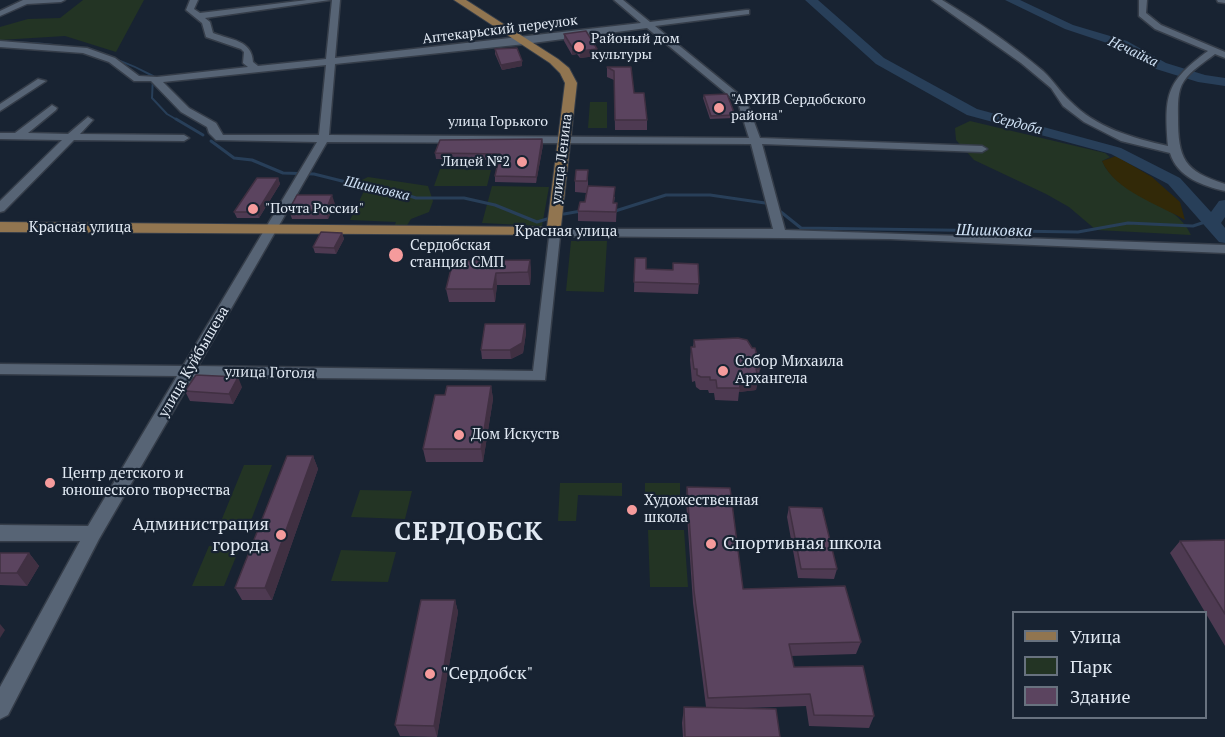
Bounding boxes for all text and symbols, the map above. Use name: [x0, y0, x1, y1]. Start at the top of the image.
street label: Аптекарьский переулок: [421, 12, 579, 48]
place label: Районый дом культуры: [591, 31, 680, 63]
water label: Нечайка: [1105, 33, 1161, 71]
marker: Районый дом культуры: [572, 40, 586, 54]
place label: "АРХИВ Сердобского района": [731, 92, 866, 124]
marker: "АРХИВ Сердобского района": [712, 101, 726, 115]
water label: Сердоба: [990, 109, 1044, 139]
street label: улица Ленина: [548, 113, 576, 205]
street label: улица Горького: [448, 114, 548, 130]
place label: Лицей №2: [441, 154, 510, 170]
marker: Лицей №2: [515, 155, 529, 169]
water label: Шишковка: [343, 173, 411, 205]
place label: "Почта России": [265, 201, 364, 217]
marker: "Почта России": [246, 202, 260, 216]
street label: Красная улица: [29, 219, 131, 237]
water label: Шишковка: [956, 221, 1032, 241]
street label: Красная улица: [515, 223, 617, 241]
place label: Сердобская станция СМП: [410, 237, 504, 272]
marker: Сердобская станция СМП: [387, 246, 405, 264]
street label: улица Куйбышева: [155, 303, 233, 421]
place label: Собор Михаила Архангела: [735, 353, 844, 388]
street label: улица Гоголя: [225, 363, 315, 383]
marker: Собор Михаила Архангела: [716, 364, 730, 378]
place label: Дом Искуств: [471, 426, 560, 444]
marker: Дом Искуств: [452, 428, 466, 442]
place label: Центр детского и юношеского творчества: [62, 465, 230, 500]
marker: Центр детского и юношеского творчества: [43, 476, 57, 490]
place label: Художественная школа: [644, 492, 759, 527]
marker: Художественная школа: [625, 503, 639, 517]
place label: Администрация города: [132, 514, 269, 556]
district label: СЕРДОБСК: [394, 517, 544, 549]
marker: Администрация города: [274, 528, 288, 542]
place label: Спортивная школа: [723, 533, 882, 555]
marker: Спортивная школа: [704, 537, 718, 551]
legend: [1012, 611, 1207, 719]
text: Улица: [1070, 624, 1121, 648]
text: Парк: [1070, 654, 1112, 678]
place label: "Сердобск": [442, 663, 533, 685]
marker: "Сердобск": [423, 667, 437, 681]
text: Здание: [1070, 684, 1130, 708]

